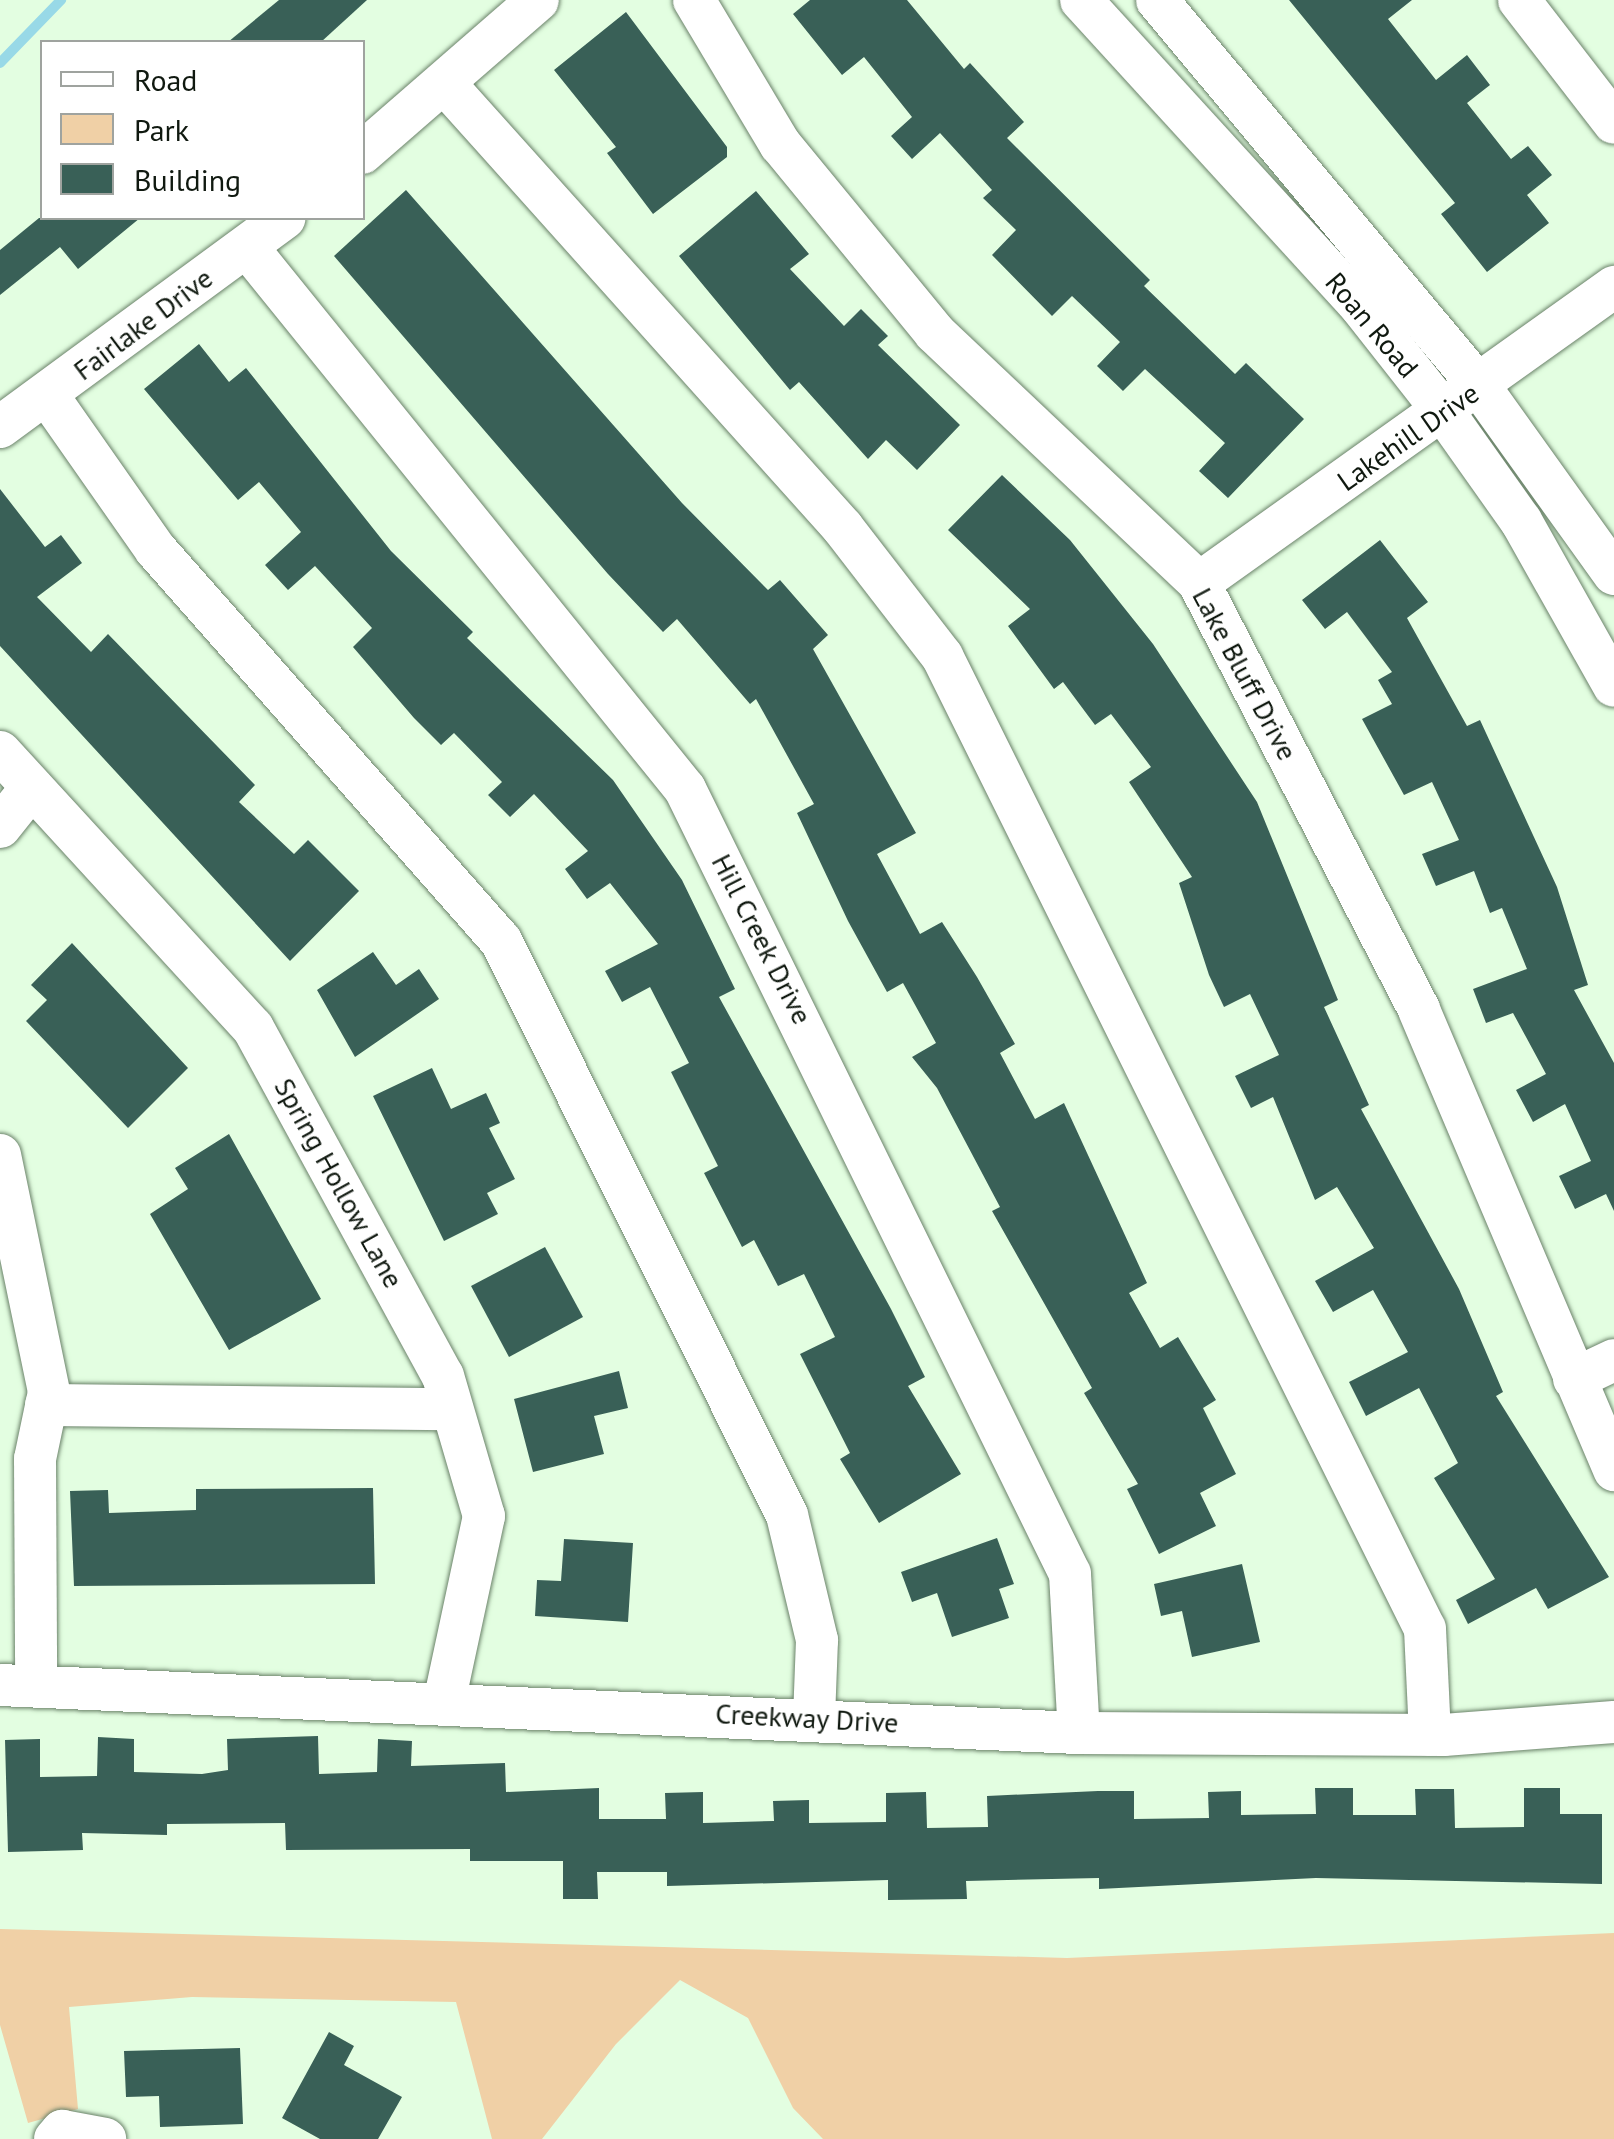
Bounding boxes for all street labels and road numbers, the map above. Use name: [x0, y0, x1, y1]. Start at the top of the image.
street label: Fairlake Drive: [67, 261, 219, 387]
street label: Roan Road: [1319, 266, 1425, 384]
street label: Lakehill Drive: [1331, 376, 1485, 498]
street label: Lake Bluff Drive: [1185, 582, 1305, 766]
street label: Hill Creek Drive: [705, 848, 819, 1030]
street label: Spring Hollow Lane: [267, 1072, 411, 1294]
street label: Creekway Drive: [714, 1696, 900, 1740]

